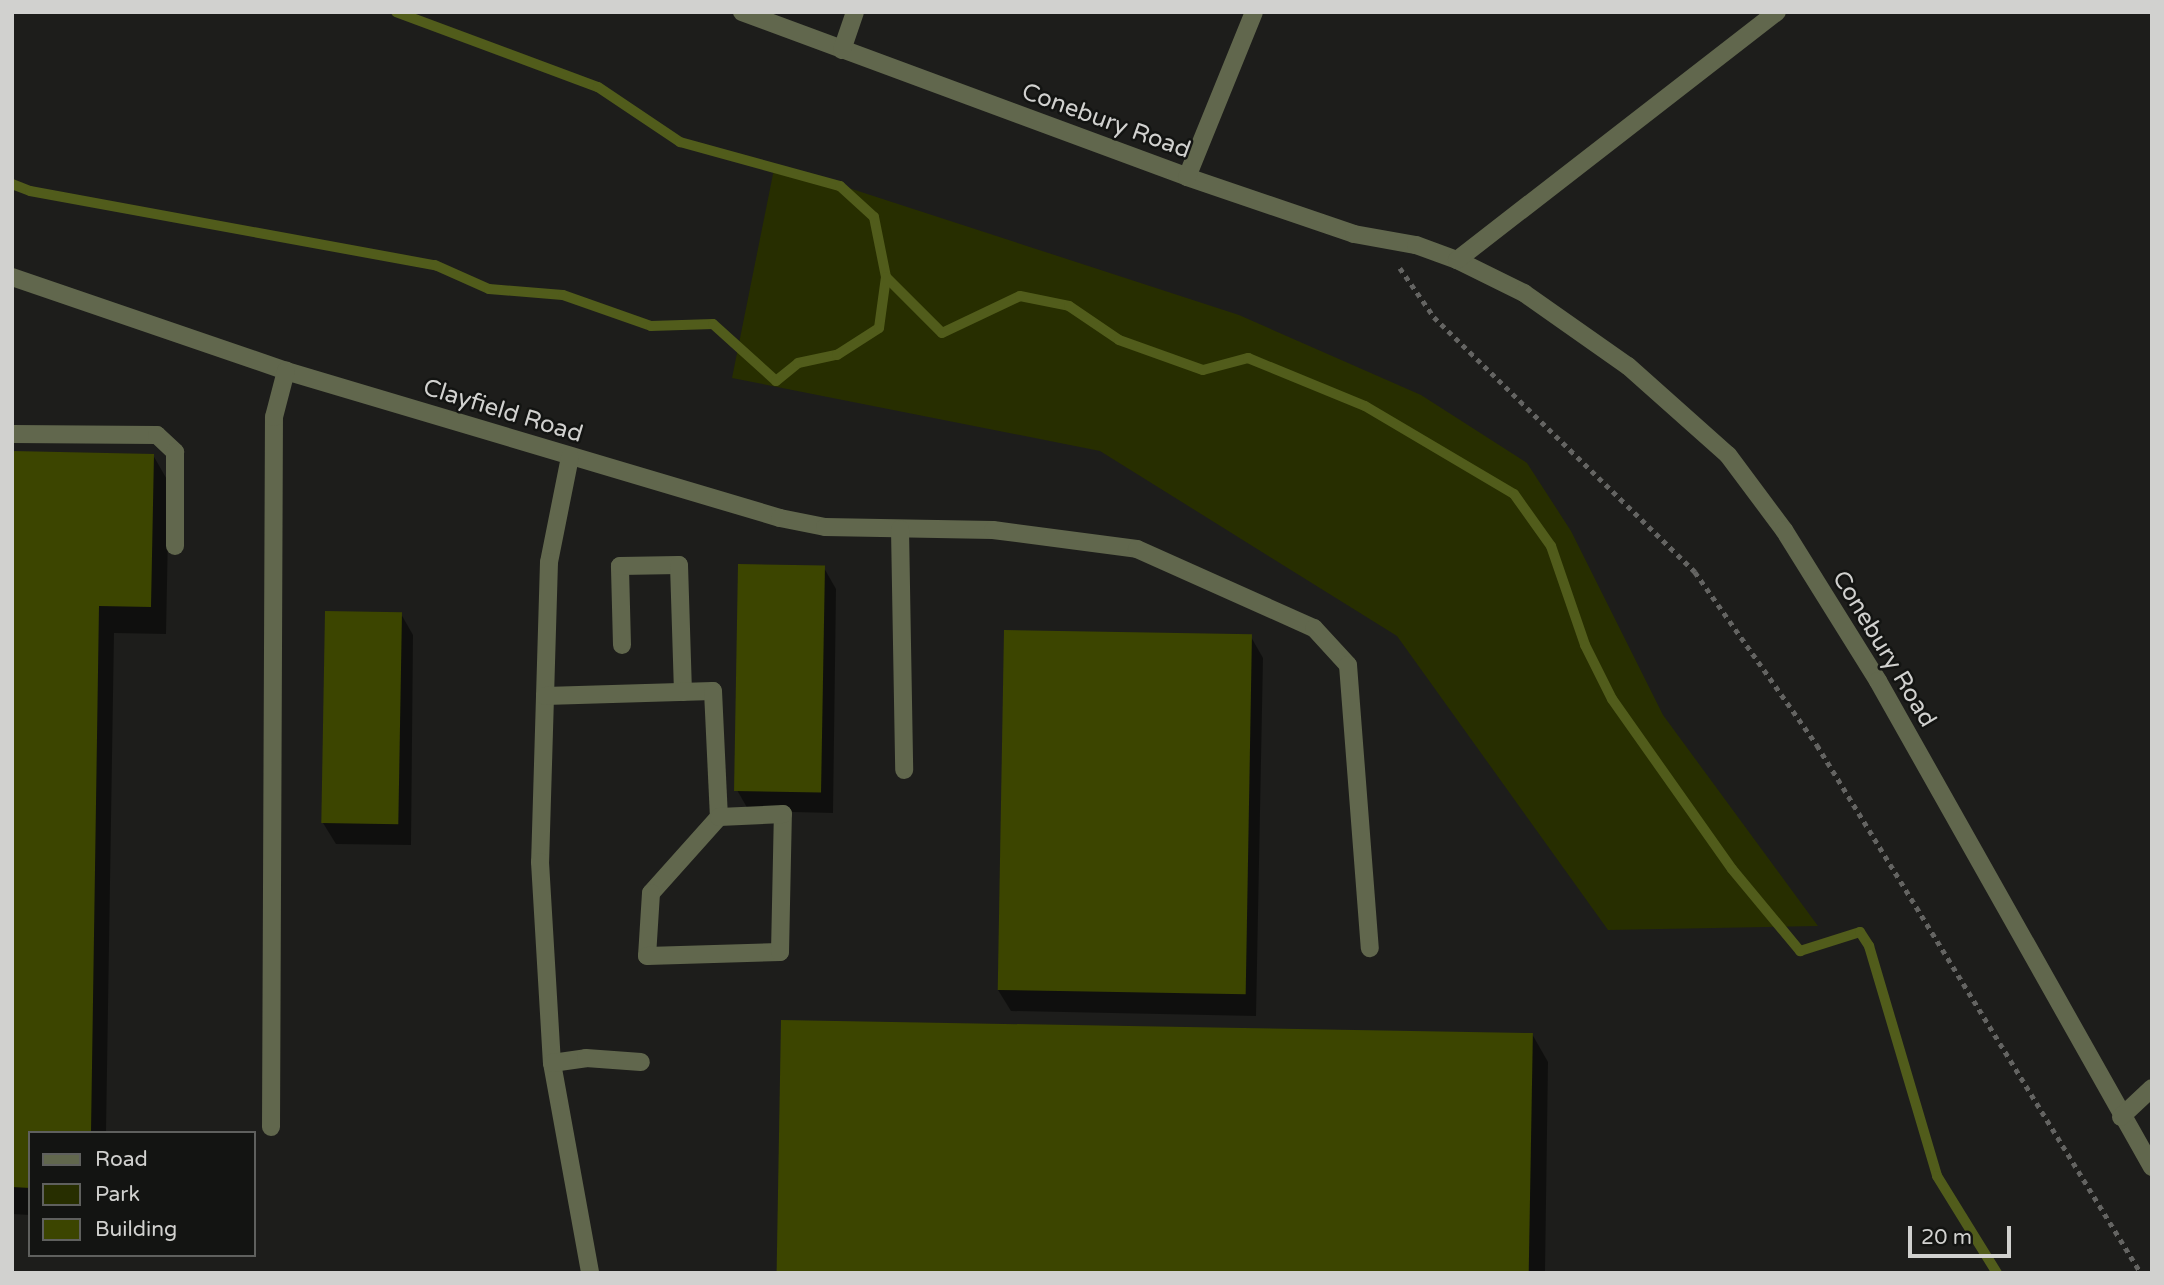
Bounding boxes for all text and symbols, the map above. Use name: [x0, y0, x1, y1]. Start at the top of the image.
street label: Conebury Road: [1018, 77, 1194, 165]
street label: Clayfield Road: [420, 373, 586, 449]
street label: Conebury Road: [1826, 566, 1942, 732]
legend: [28, 1131, 256, 1257]
text: Road: [95, 1147, 148, 1172]
text: Park: [95, 1182, 140, 1207]
scale bar: [1912, 1212, 2015, 1256]
text: Building: [95, 1217, 177, 1242]
text: 20 m: [1921, 1225, 1972, 1250]

